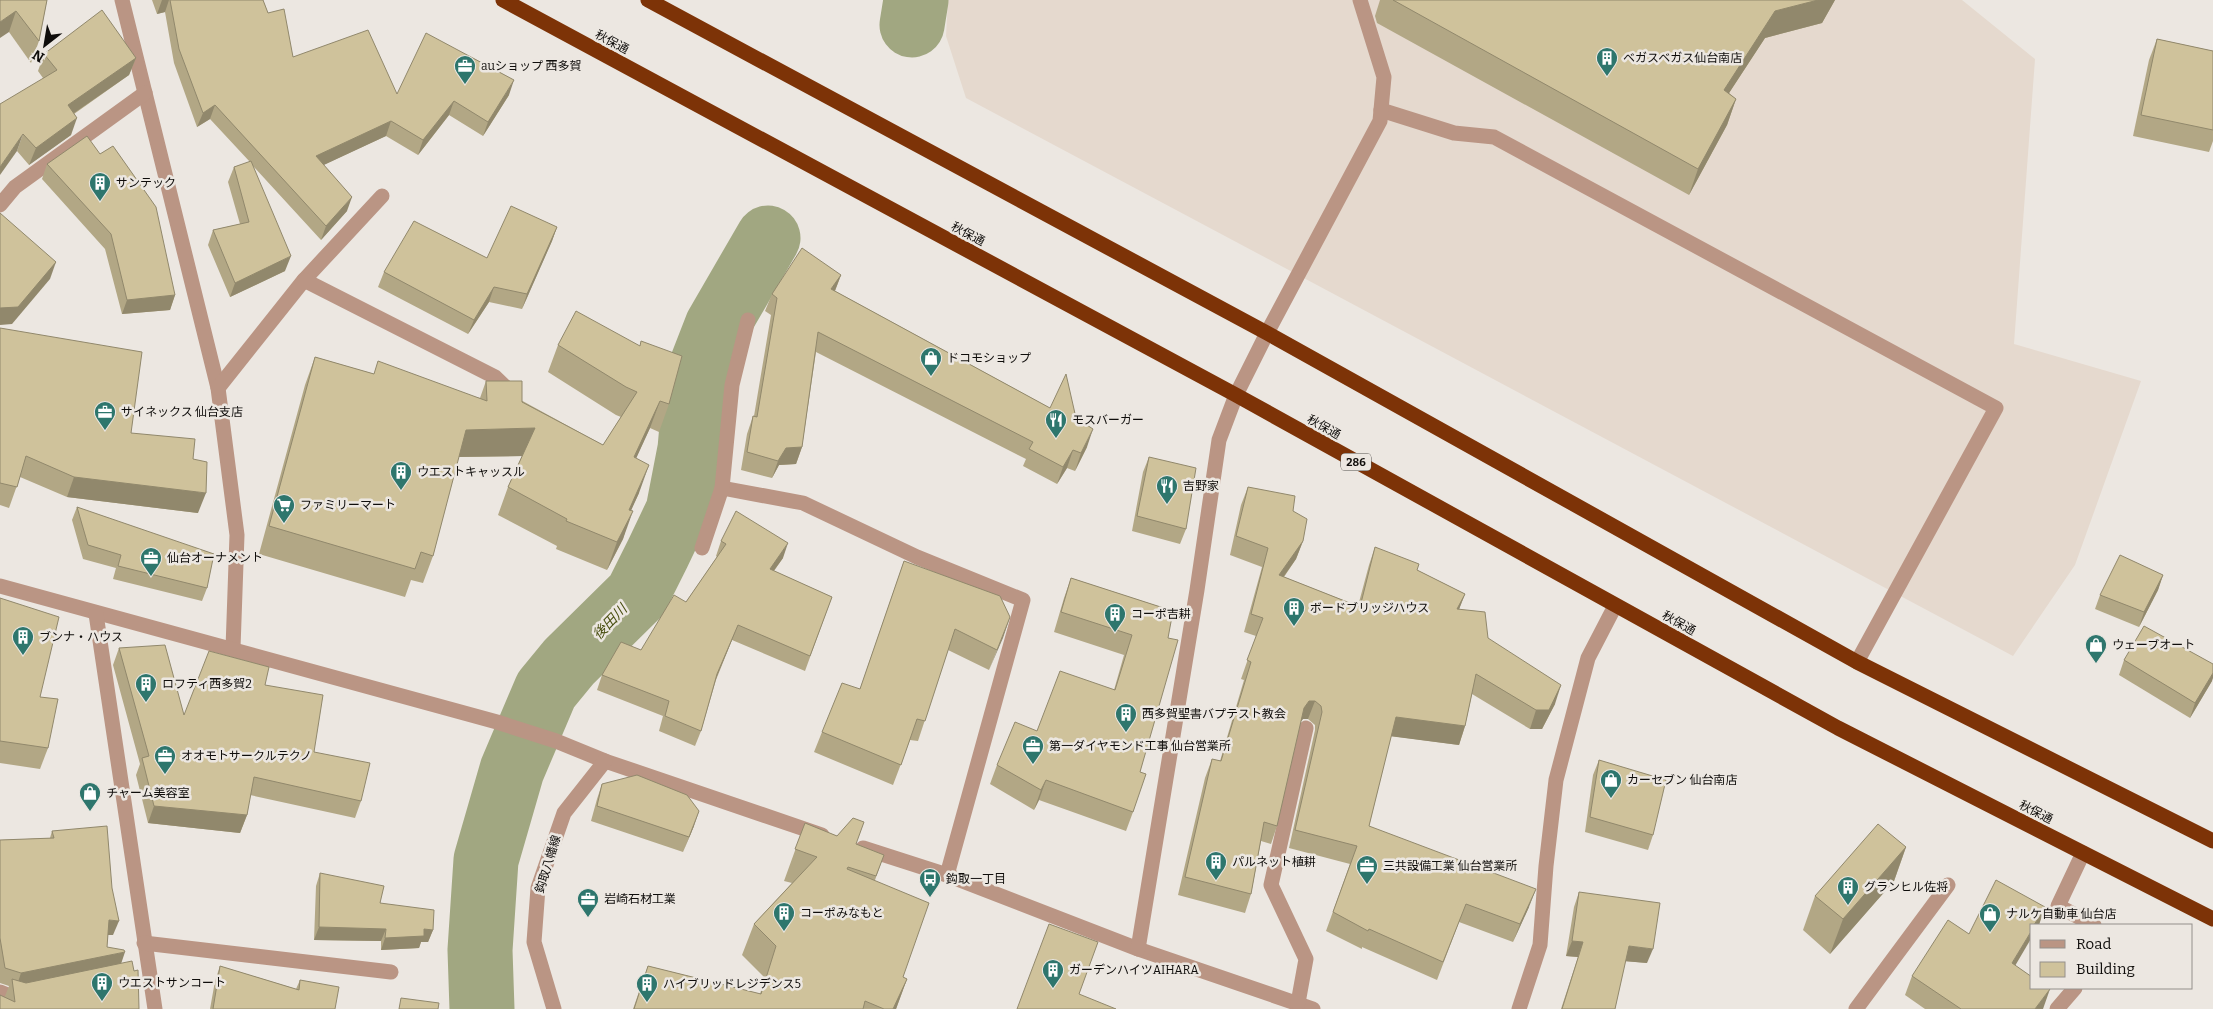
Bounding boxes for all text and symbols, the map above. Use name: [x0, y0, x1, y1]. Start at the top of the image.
north arrow: [20, 20, 70, 70]
street label: 秋保通: [593, 27, 631, 57]
text: N: [29, 46, 48, 66]
building icon: ベガスベガス仙台南店: [1595, 46, 1619, 77]
place label: ベガスベガス仙台南店: [1623, 51, 1742, 65]
office icon: auショップ 西多賀: [453, 54, 477, 85]
place label: auショップ 西多賀: [481, 59, 581, 73]
building icon: サンテック: [88, 171, 112, 202]
place label: サンテック: [116, 176, 176, 190]
street label: 秋保通: [949, 219, 987, 249]
shop icon: ドコモショップ: [919, 346, 943, 377]
place label: ドコモショップ: [947, 351, 1031, 365]
office icon: サイネックス 仙台支店: [93, 400, 117, 431]
place label: サイネックス 仙台支店: [121, 405, 243, 419]
restaurant icon: モスバーガー: [1044, 408, 1068, 439]
street label: 秋保通: [1305, 412, 1343, 442]
place label: モスバーガー: [1072, 413, 1144, 427]
road number: 286: [1341, 454, 1371, 471]
building icon: ウエストキャッスル: [389, 460, 413, 491]
place label: ウエストキャッスル: [417, 465, 525, 479]
restaurant icon: 吉野家: [1155, 474, 1179, 505]
place label: 吉野家: [1183, 479, 1219, 493]
supermarket icon: ファミリーマート: [272, 493, 296, 524]
place label: ファミリーマート: [300, 498, 396, 512]
office icon: 仙台オーナメント: [139, 546, 163, 577]
place label: 仙台オーナメント: [167, 551, 263, 565]
building icon: ボードブリッジハウス: [1282, 596, 1306, 627]
water label: 後田川: [589, 600, 632, 643]
place label: ボードブリッジハウス: [1310, 601, 1429, 615]
building icon: コーポ吉耕: [1103, 602, 1127, 633]
place label: コーポ吉耕: [1131, 607, 1191, 621]
street label: 秋保通: [1660, 608, 1698, 638]
building icon: ブンナ・ハウス: [11, 625, 35, 656]
place label: ブンナ・ハウス: [39, 630, 123, 644]
shop icon: ウェーブオート: [2084, 633, 2108, 664]
place label: ウェーブオート: [2112, 638, 2195, 652]
building icon: ロフティ西多賀2: [134, 672, 158, 703]
place label: ロフティ西多賀2: [162, 677, 252, 691]
building icon: 西多賀聖書バプテスト教会: [1114, 702, 1138, 733]
place label: 西多賀聖書バプテスト教会: [1142, 707, 1286, 721]
office icon: 第一ダイヤモンド工事 仙台営業所: [1021, 734, 1045, 765]
place label: 第一ダイヤモンド工事 仙台営業所: [1049, 739, 1231, 753]
office icon: オオモトサークルテクノ: [153, 744, 177, 775]
place label: オオモトサークルテクノ: [181, 749, 312, 763]
shop icon: カーセブン 仙台南店: [1599, 768, 1623, 799]
place label: カーセブン 仙台南店: [1627, 773, 1737, 787]
shop icon: チャーム美容室: [78, 781, 102, 812]
place label: チャーム美容室: [106, 786, 190, 800]
street label: 秋保通: [2017, 798, 2055, 826]
street label: 鈎取八幡線: [533, 833, 563, 895]
building icon: パルネット植耕: [1204, 850, 1228, 881]
office icon: 三共設備工業 仙台営業所: [1355, 854, 1379, 885]
place label: パルネット植耕: [1232, 855, 1316, 869]
place label: 三共設備工業 仙台営業所: [1383, 859, 1517, 873]
bus stop icon: 鈎取一丁目: [918, 867, 942, 898]
place label: 鈎取一丁目: [946, 872, 1006, 886]
building icon: グランヒル佐将: [1836, 875, 1860, 906]
place label: グランヒル佐将: [1864, 880, 1948, 894]
office icon: 岩崎石材工業: [576, 887, 600, 918]
place label: 岩崎石材工業: [604, 892, 676, 906]
building icon: コーポみなもと: [772, 901, 796, 932]
shop icon: ナルケ自動車 仙台店: [1978, 902, 2002, 933]
place label: コーポみなもと: [800, 906, 884, 920]
place label: ナルケ自動車 仙台店: [2006, 907, 2116, 921]
legend: [2030, 924, 2193, 989]
text: Road: [2076, 935, 2111, 953]
building icon: ガーデンハイツAIHARA: [1041, 958, 1065, 989]
text: Building: [2076, 960, 2135, 978]
place label: ガーデンハイツAIHARA: [1069, 963, 1199, 977]
building icon: ウエストサンコート: [90, 971, 114, 1002]
building icon: ハイブリッドレジデンス5: [635, 972, 659, 1003]
place label: ウエストサンコート: [118, 976, 226, 990]
place label: ハイブリッドレジデンス5: [663, 977, 801, 991]

